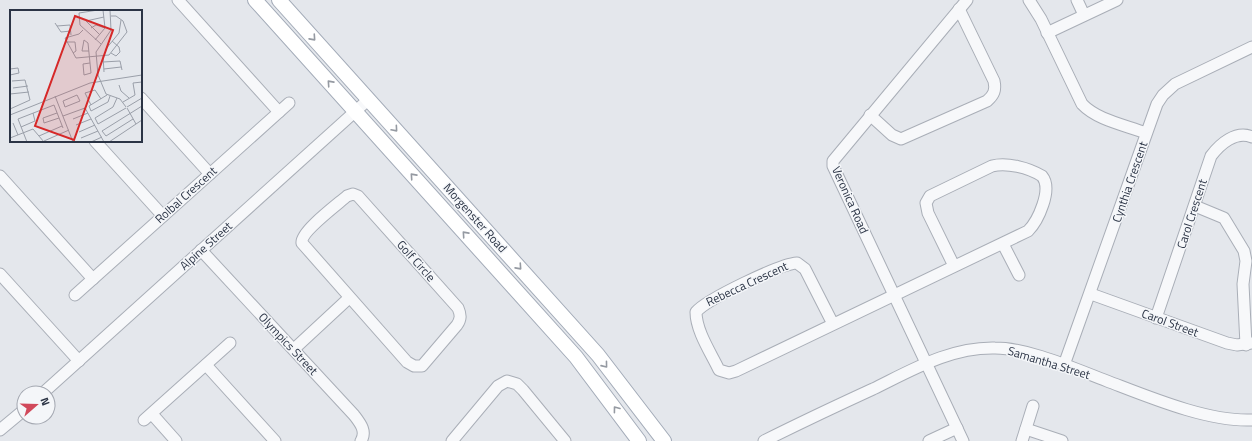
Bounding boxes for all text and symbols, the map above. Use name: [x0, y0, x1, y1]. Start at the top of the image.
inset map: [10, 10, 142, 142]
one-way arrow: [309, 33, 316, 40]
one-way arrow: [327, 80, 334, 88]
one-way arrow: [390, 124, 398, 132]
street label: Cynthia Crescent: [1107, 138, 1153, 225]
street label: Rolbal Crescent: [150, 161, 222, 228]
street label: Veronica Road: [827, 163, 874, 237]
one-way arrow: [410, 173, 418, 181]
street label: Carol Crescent: [1171, 176, 1212, 251]
street label: Morgenster Road: [439, 179, 512, 257]
street label: Alpine Street: [175, 216, 237, 274]
one-way arrow: [463, 231, 470, 239]
street label: Golf Circle: [392, 236, 440, 286]
street label: Rebecca Crescent: [703, 256, 792, 311]
one-way arrow: [514, 262, 522, 270]
street label: Carol Street: [1139, 303, 1202, 342]
street label: Olympics Street: [254, 308, 323, 380]
street label: Samantha Street: [1006, 341, 1093, 384]
one-way arrow: [601, 360, 608, 367]
north arrow: [16, 385, 56, 425]
text: N: [37, 395, 54, 408]
one-way arrow: [613, 407, 620, 414]

